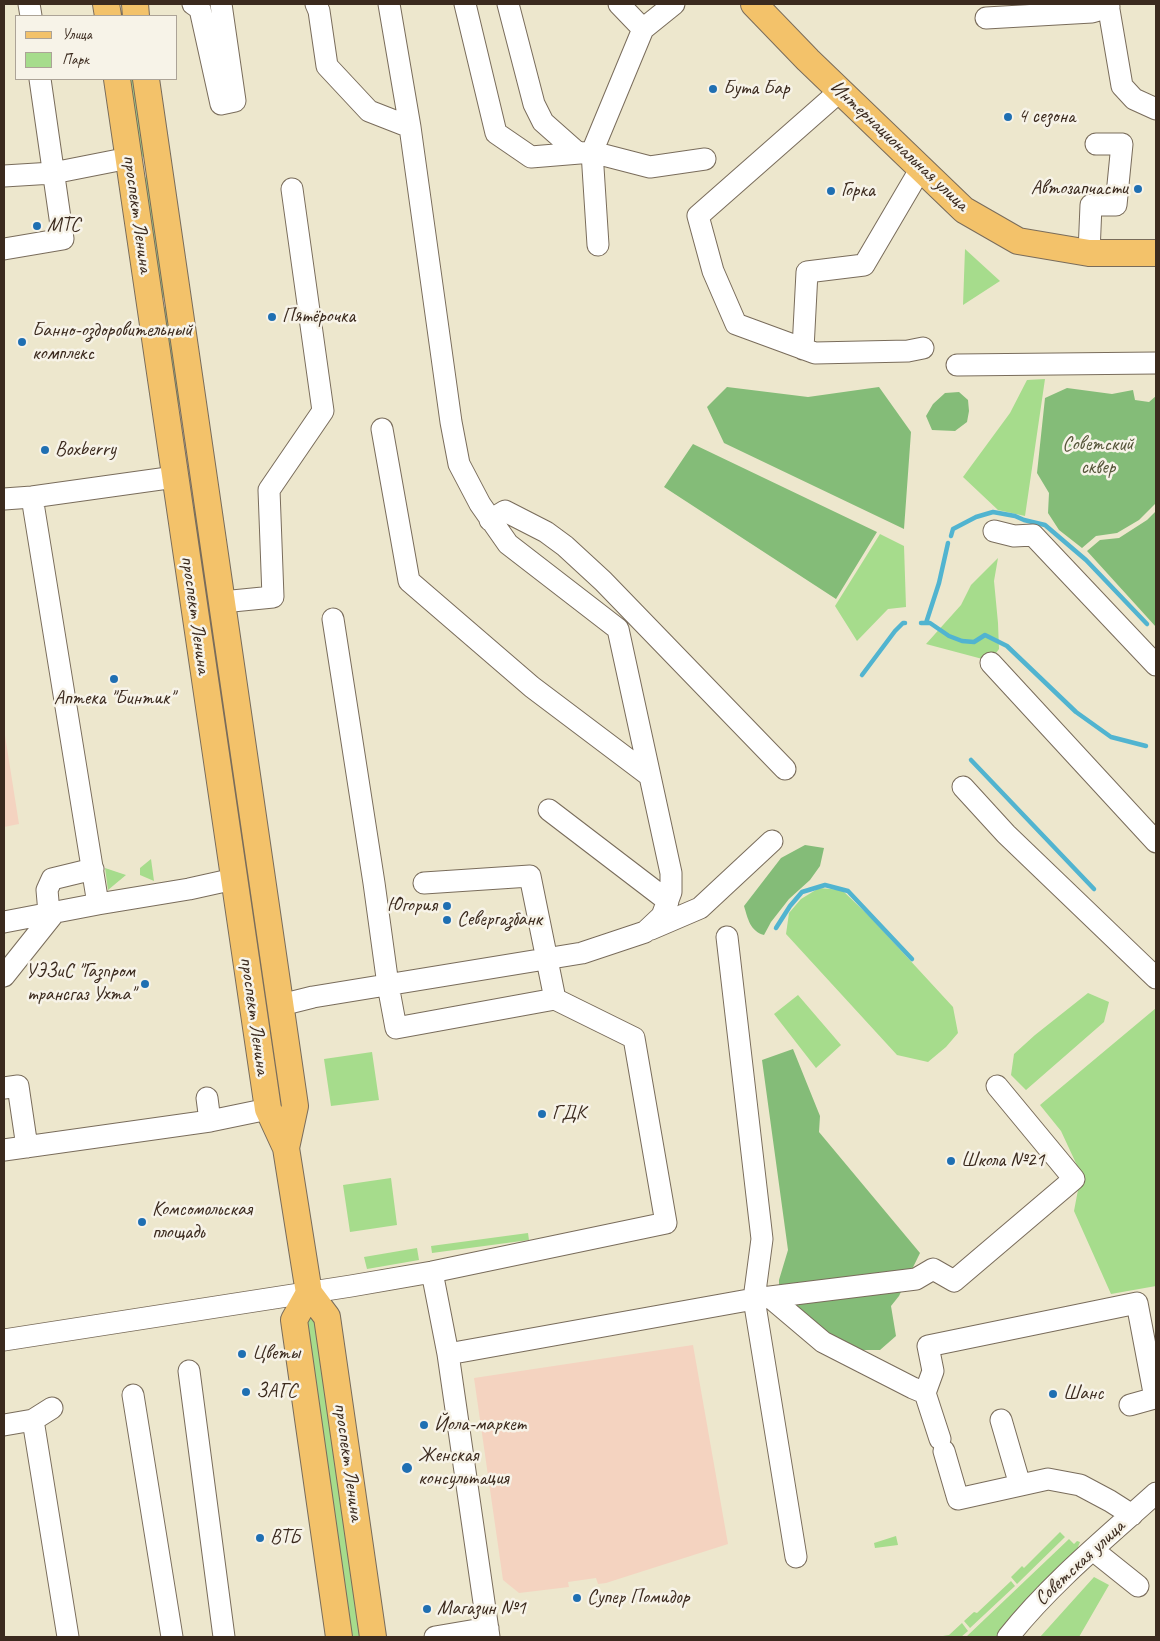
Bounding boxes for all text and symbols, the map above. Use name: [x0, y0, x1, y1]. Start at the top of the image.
legend: [15, 15, 178, 80]
text: Улица: [62, 25, 92, 44]
text: Парк: [62, 50, 89, 69]
street label: Интернациональная улица: [825, 76, 973, 216]
place label: Бута Бар: [723, 77, 790, 101]
marker: Бута Бар: [707, 83, 719, 95]
place label: 4 сезона: [1018, 105, 1075, 129]
marker: 4 сезона: [1002, 111, 1014, 123]
street label: проспект Ленина: [117, 153, 157, 275]
place label: Автозапчасти: [1031, 177, 1128, 201]
place label: Горка: [841, 179, 875, 203]
marker: Автозапчасти: [1132, 183, 1144, 195]
marker: Горка: [825, 185, 837, 197]
place label: МТС: [47, 214, 80, 238]
marker: МТС: [31, 220, 43, 232]
place label: Пятёрочка: [282, 305, 355, 329]
marker: Пятёрочка: [266, 311, 278, 323]
place label: Банно-оздоровительный комплекс: [32, 319, 192, 366]
marker: Банно-оздоровительный комплекс: [16, 336, 28, 348]
park label: Советский сквер: [1062, 433, 1134, 480]
place label: Boxberry: [55, 438, 116, 462]
marker: Boxberry: [39, 444, 51, 456]
street label: проспект Ленина: [175, 554, 215, 676]
marker: Аптека "Бинтик": [108, 673, 120, 685]
place label: Аптека "Бинтик": [54, 687, 174, 711]
place label: Югория: [387, 894, 437, 918]
marker: Югория: [441, 900, 453, 912]
place label: Севергазбанк: [457, 908, 542, 932]
marker: Севергазбанк: [441, 914, 453, 926]
street label: проспект Ленина: [234, 955, 274, 1077]
place label: УЭЗиС "Газпром трансгаз Ухта": [26, 960, 135, 1007]
marker: УЭЗиС "Газпром трансгаз Ухта": [139, 978, 151, 990]
place label: ГДК: [552, 1102, 586, 1126]
marker: ГДК: [536, 1108, 548, 1120]
place label: Школа №21: [961, 1149, 1044, 1173]
marker: Школа №21: [945, 1155, 957, 1167]
place label: Комсомольская площадь: [152, 1198, 252, 1245]
marker: Комсомольская площадь: [136, 1216, 148, 1228]
place label: Цветы: [252, 1342, 300, 1366]
marker: Цветы: [236, 1348, 248, 1360]
place label: ЗАГС: [256, 1380, 297, 1404]
place label: Шанс: [1063, 1382, 1103, 1406]
marker: ЗАГС: [240, 1386, 252, 1398]
marker: Шанс: [1047, 1388, 1059, 1400]
street label: проспект Ленина: [328, 1401, 368, 1523]
place label: Йола-маркет: [434, 1413, 526, 1437]
marker: Йола-маркет: [418, 1419, 430, 1431]
place label: Женская консультация: [418, 1444, 509, 1491]
marker: Женская консультация: [400, 1461, 414, 1475]
street label: Советская улица: [1030, 1515, 1130, 1611]
place label: ВТБ: [270, 1526, 300, 1550]
marker: ВТБ: [254, 1532, 266, 1544]
place label: Супер Помидор: [587, 1586, 689, 1610]
marker: Супер Помидор: [571, 1592, 583, 1604]
place label: Магазин №1: [437, 1597, 526, 1621]
marker: Магазин №1: [421, 1603, 433, 1615]

